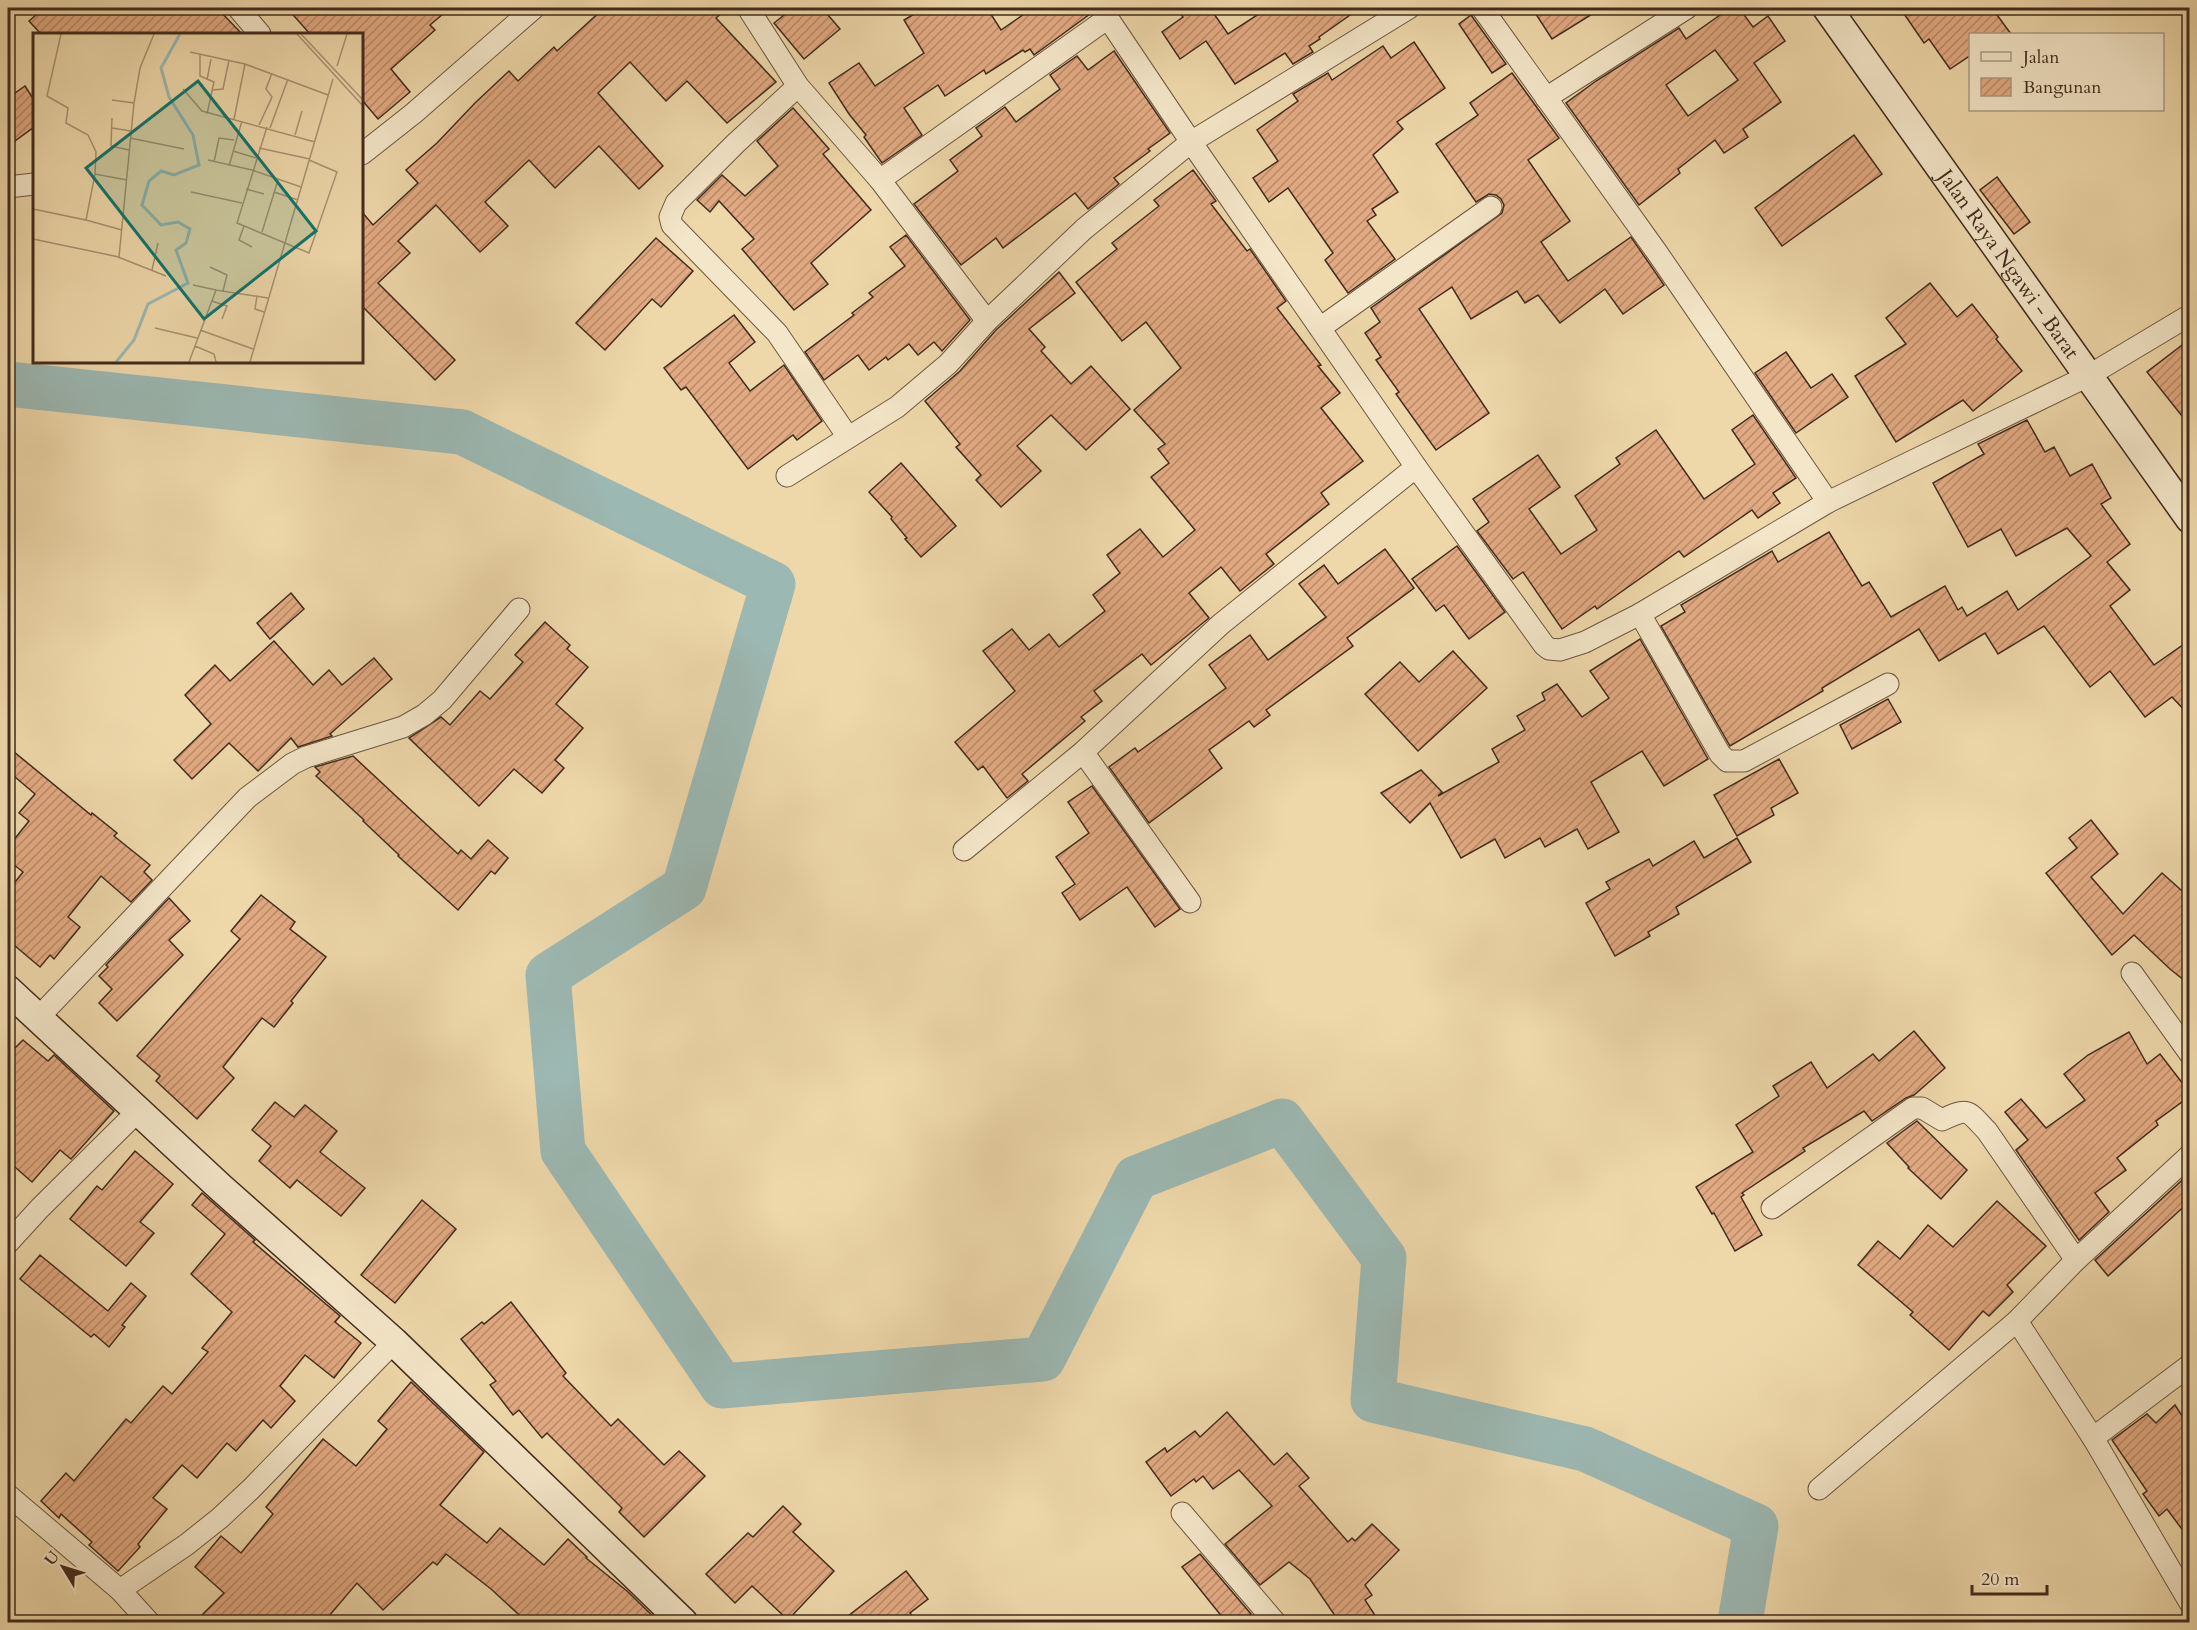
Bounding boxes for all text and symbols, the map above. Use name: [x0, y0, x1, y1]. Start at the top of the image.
inset map: [33, 33, 363, 363]
legend: [1969, 33, 2164, 111]
text: Jalan: [2020, 45, 2060, 70]
text: Bangunan: [2023, 75, 2102, 100]
street label: Jalan Raya Ngawi - Barat: [1929, 161, 2086, 365]
north arrow: [33, 1537, 93, 1597]
text: U: [39, 1546, 65, 1570]
scale bar: [1972, 1558, 2047, 1596]
text: 20 m: [1981, 1567, 2020, 1592]

